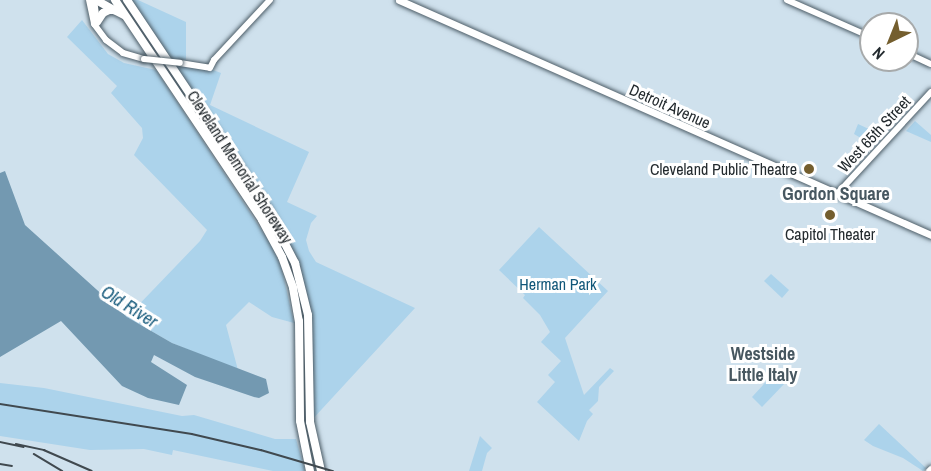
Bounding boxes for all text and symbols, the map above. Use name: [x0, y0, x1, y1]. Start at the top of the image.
north arrow: [859, 12, 919, 72]
text: N: [867, 42, 889, 65]
street label: Detroit Avenue: [626, 79, 714, 133]
street label: Cleveland Memorial Shoreway: [183, 87, 297, 247]
street label: West 65th Street: [834, 92, 914, 176]
place label: Cleveland Public Theatre: [650, 159, 797, 179]
marker: Cleveland Public Theatre: [802, 162, 816, 176]
district label: Gordon Square: [782, 183, 890, 205]
marker: Capitol Theater: [823, 208, 837, 222]
place label: Capitol Theater: [785, 224, 875, 244]
park label: Herman Park: [519, 274, 597, 294]
water label: Old River: [97, 281, 161, 333]
district label: Westside Little Italy: [729, 344, 797, 386]

